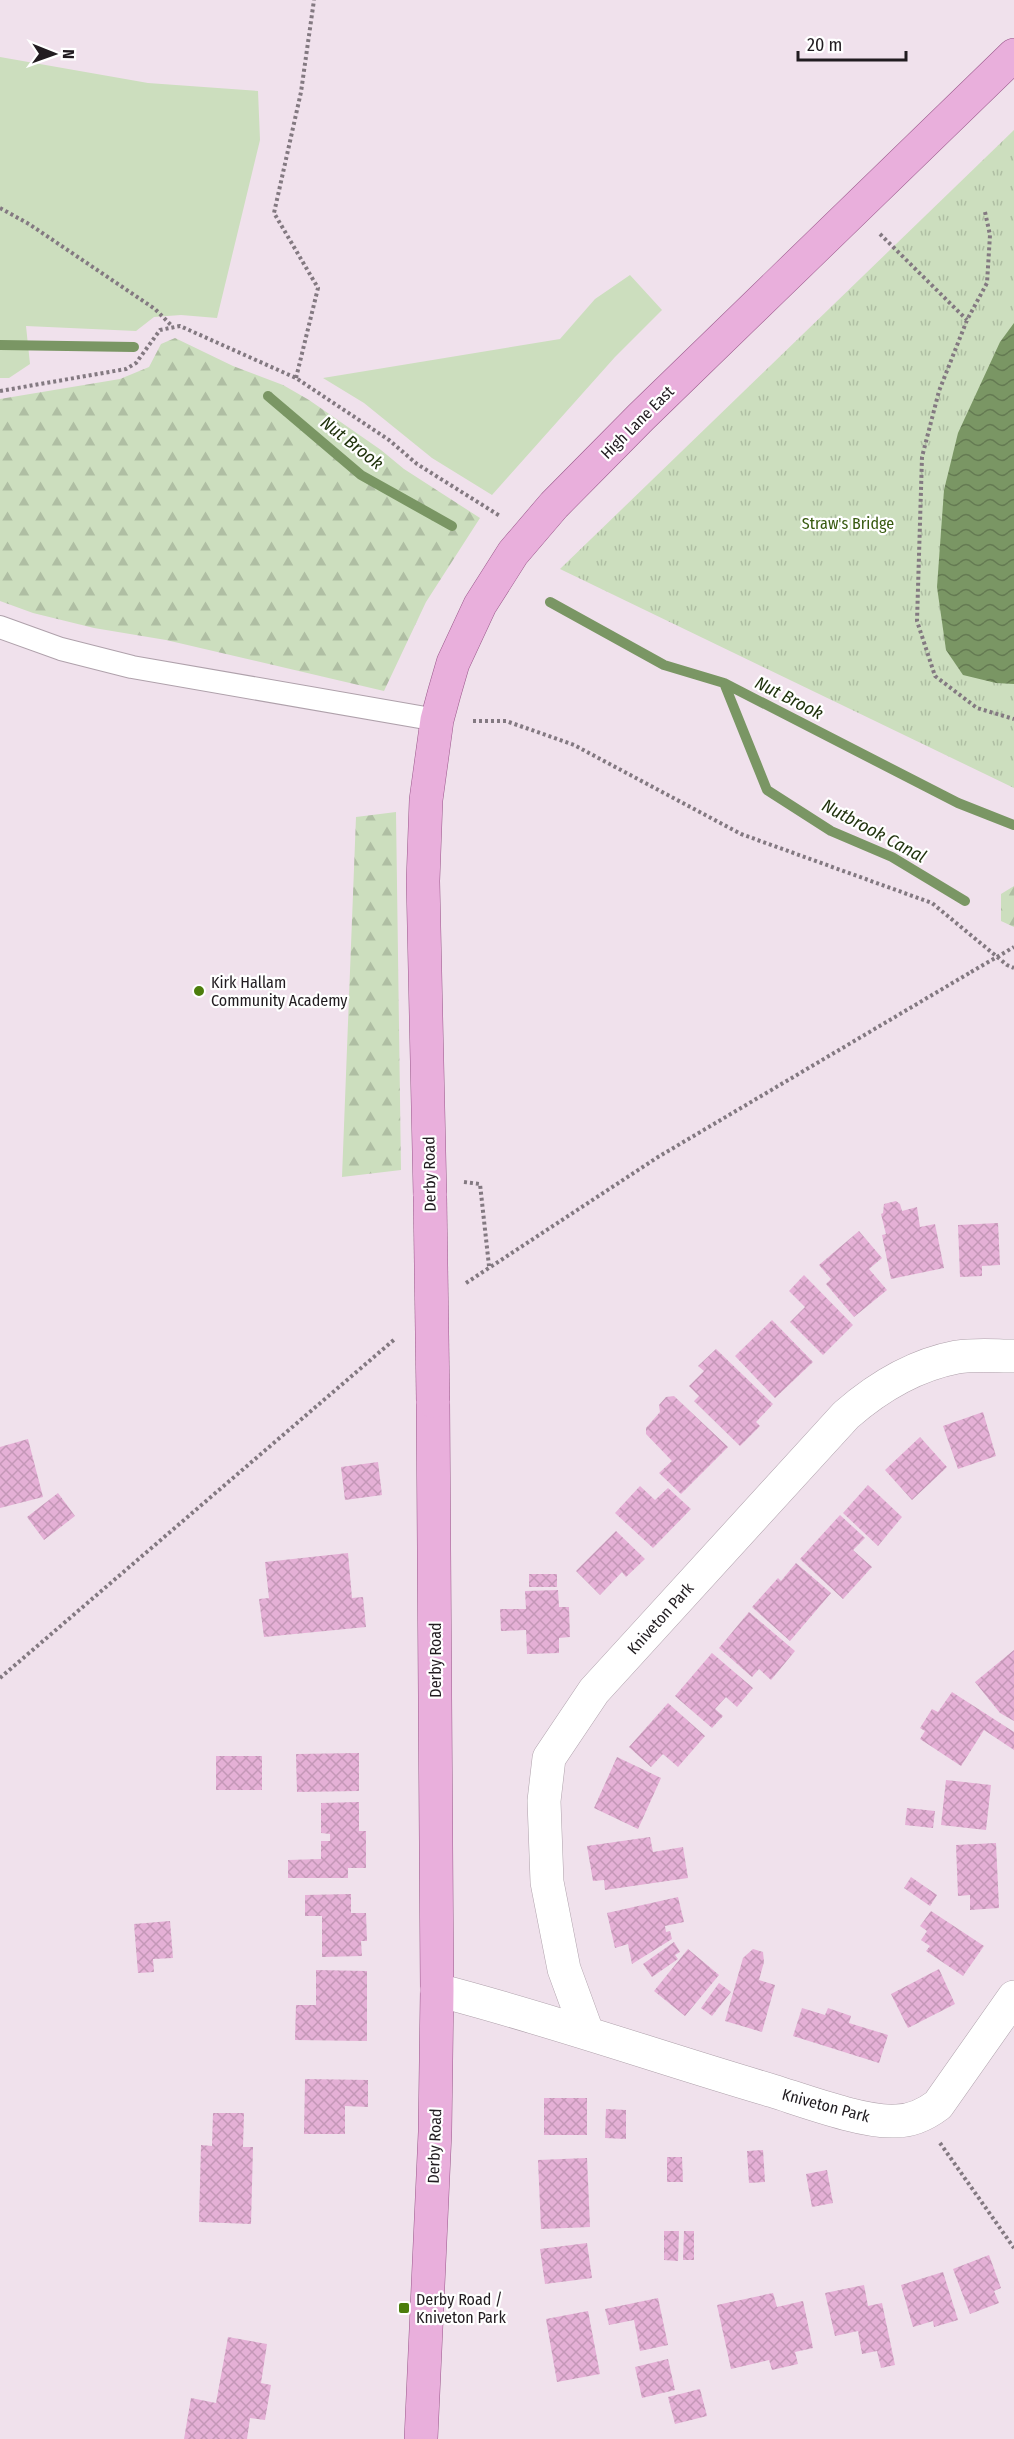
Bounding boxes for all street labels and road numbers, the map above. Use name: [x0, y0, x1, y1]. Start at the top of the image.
street label: High Lane East: [597, 381, 678, 463]
street label: Derby Road: [419, 1136, 440, 1212]
street label: Kniveton Park: [623, 1578, 698, 1658]
street label: Derby Road: [426, 1622, 445, 1698]
street label: Kniveton Park: [780, 2085, 872, 2126]
street label: Derby Road: [424, 2108, 445, 2184]

